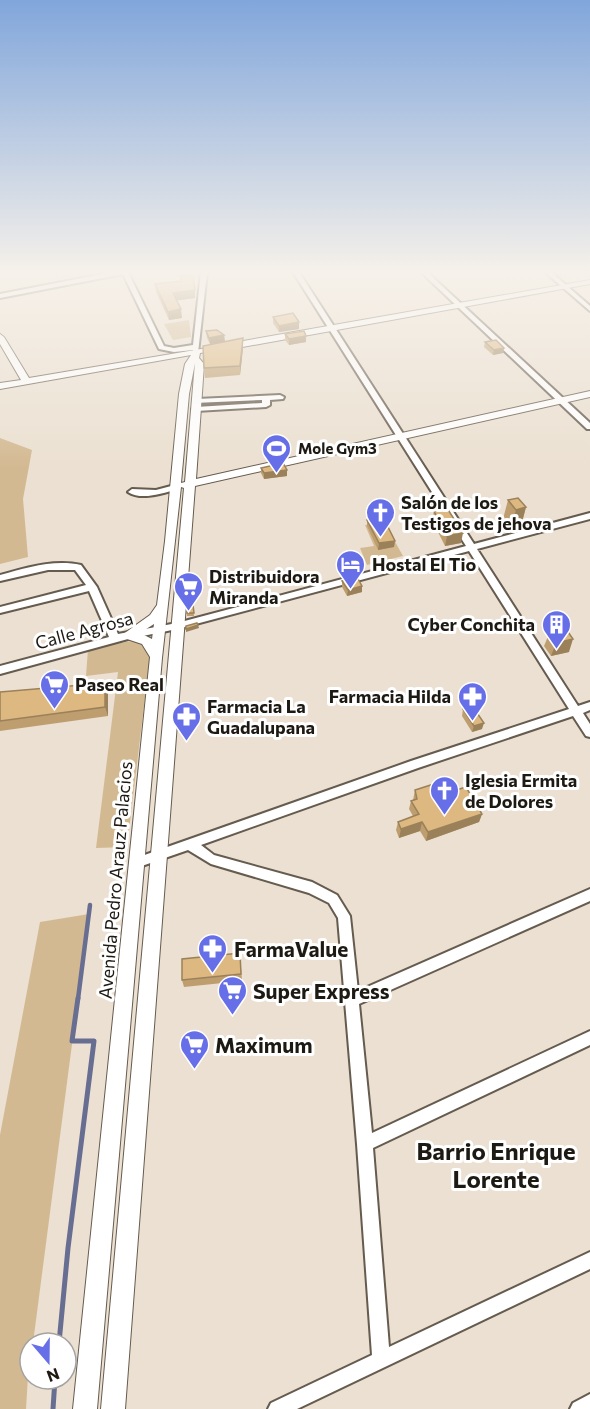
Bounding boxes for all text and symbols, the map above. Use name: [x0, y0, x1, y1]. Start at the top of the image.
sports icon: Mole Gym3: [261, 432, 293, 474]
place label: Mole Gym3: [298, 439, 377, 457]
place label: Salón de los Testigos de jehova: [401, 491, 552, 534]
church icon: Salón de los Testigos de jehova: [364, 496, 396, 538]
hotel icon: Hostal El Tio: [335, 548, 367, 590]
place label: Hostal El Tio: [372, 553, 476, 575]
place label: Distribuidora Miranda: [209, 565, 320, 608]
supermarket icon: Distribuidora Miranda: [172, 570, 204, 612]
street label: Calle Agrosa: [33, 606, 135, 654]
building icon: Cyber Conchita: [540, 608, 572, 650]
place label: Cyber Conchita: [407, 613, 535, 635]
supermarket icon: Paseo Real: [38, 668, 70, 710]
place label: Paseo Real: [75, 673, 164, 695]
pharmacy icon: Farmacia Hilda: [456, 680, 488, 722]
place label: Farmacia Hilda: [329, 685, 451, 707]
place label: Farmacia La Guadalupana: [207, 695, 315, 738]
pharmacy icon: Farmacia La Guadalupana: [170, 700, 202, 742]
street label: Avenida Pedro Arauz Palacios: [94, 760, 136, 1000]
place label: Iglesia Ermita de Dolores: [465, 769, 577, 812]
church icon: Iglesia Ermita de Dolores: [428, 774, 460, 816]
pharmacy icon: FarmaValue: [197, 932, 229, 974]
place label: FarmaValue: [234, 936, 348, 961]
supermarket icon: Super Express: [216, 974, 248, 1016]
place label: Super Express: [253, 978, 390, 1003]
supermarket icon: Maximum: [178, 1028, 210, 1070]
place label: Maximum: [215, 1032, 312, 1057]
district label: Barrio Enrique Lorente: [416, 1136, 576, 1193]
north arrow: [18, 1331, 78, 1391]
text: N: [44, 1365, 62, 1387]

